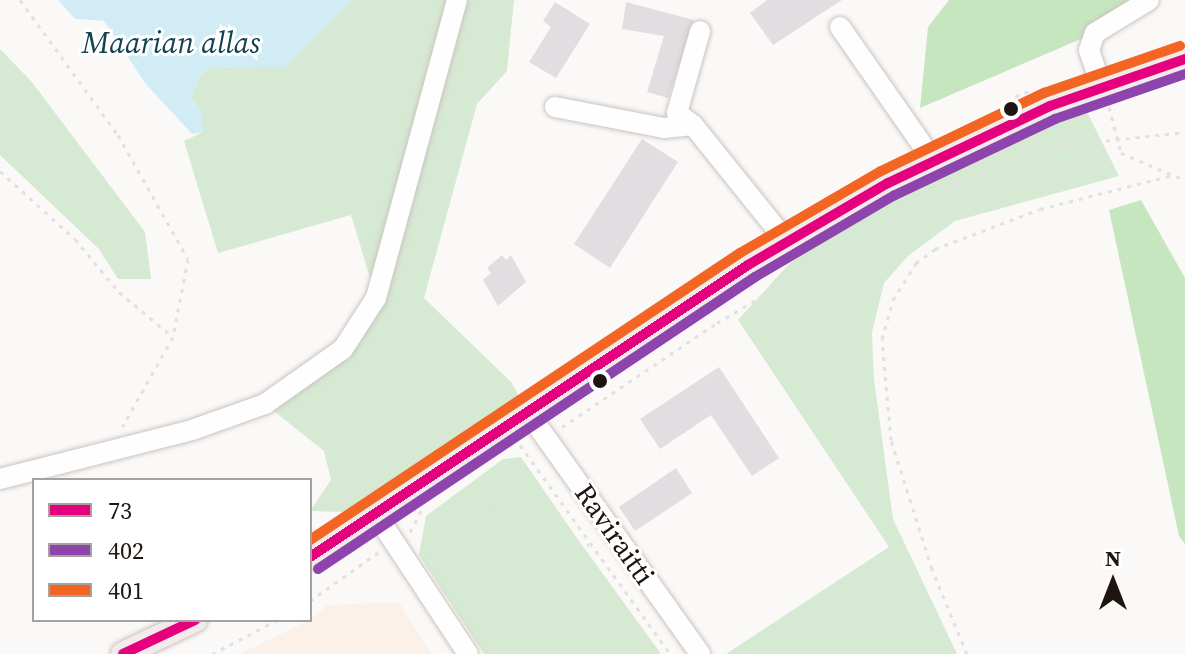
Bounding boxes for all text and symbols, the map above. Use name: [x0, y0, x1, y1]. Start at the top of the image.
water label: Maarian allas: [82, 25, 260, 61]
unlabelled marker: [1003, 101, 1019, 117]
unlabelled marker: [592, 373, 608, 389]
street label: Raviraitti: [568, 477, 662, 591]
legend: [32, 478, 312, 622]
text: 73: [108, 494, 132, 527]
text: 402: [108, 534, 144, 567]
north arrow: [1073, 542, 1153, 622]
text: N: [1105, 543, 1121, 573]
text: 401: [108, 574, 144, 607]

